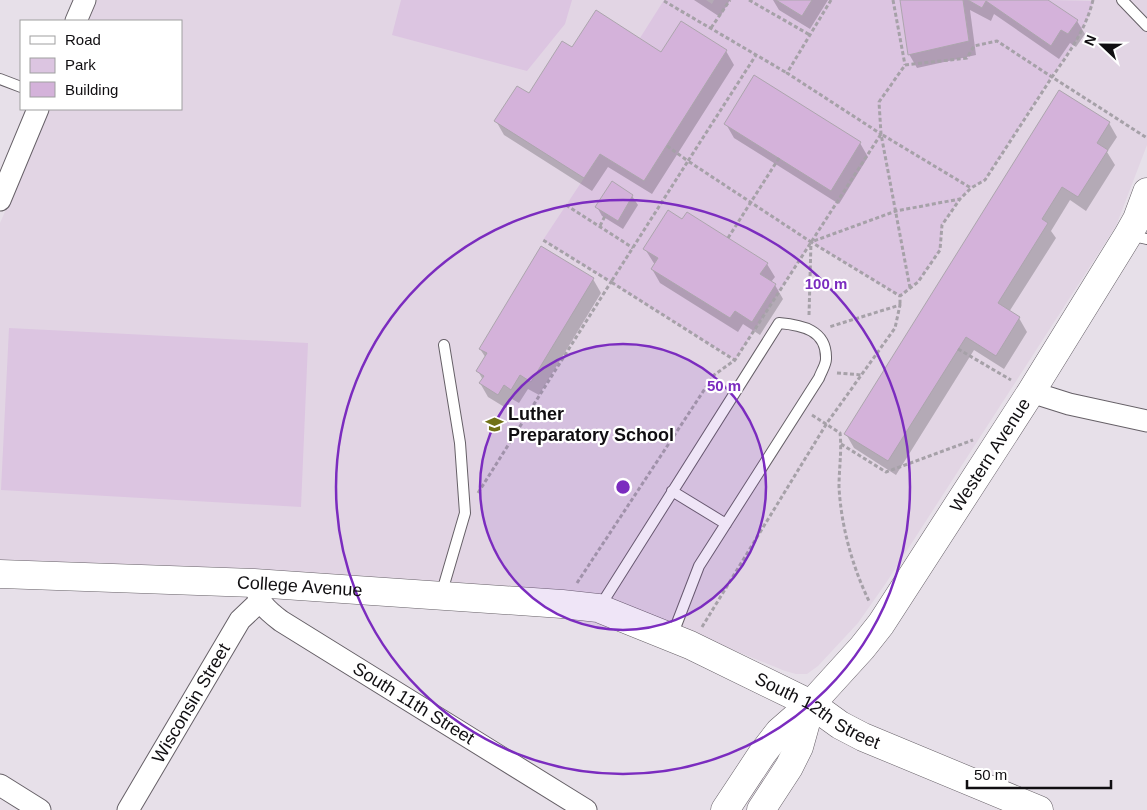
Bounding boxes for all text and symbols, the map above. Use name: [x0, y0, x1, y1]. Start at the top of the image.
legend: [20, 20, 182, 110]
north arrow: [1077, 20, 1127, 70]
text: Road: [65, 31, 101, 48]
text: N: [1081, 32, 1099, 48]
text: Park: [65, 56, 96, 73]
text: Building: [65, 81, 118, 98]
text: 100 m: [805, 275, 847, 292]
text: 50 m: [707, 377, 741, 394]
street label: Western Avenue: [946, 394, 1034, 516]
place label: Luther Preparatory School: [508, 404, 674, 445]
school or university icon: Luther Preparatory School: [484, 414, 504, 434]
centre of rings: [614, 478, 632, 496]
street label: College Avenue: [237, 572, 363, 600]
street label: Wisconsin Street: [148, 640, 234, 766]
street label: South 11th Street: [349, 658, 478, 748]
street label: South 12th Street: [752, 668, 883, 753]
scale bar: [967, 758, 1111, 790]
text: 50 m: [974, 766, 1007, 783]

